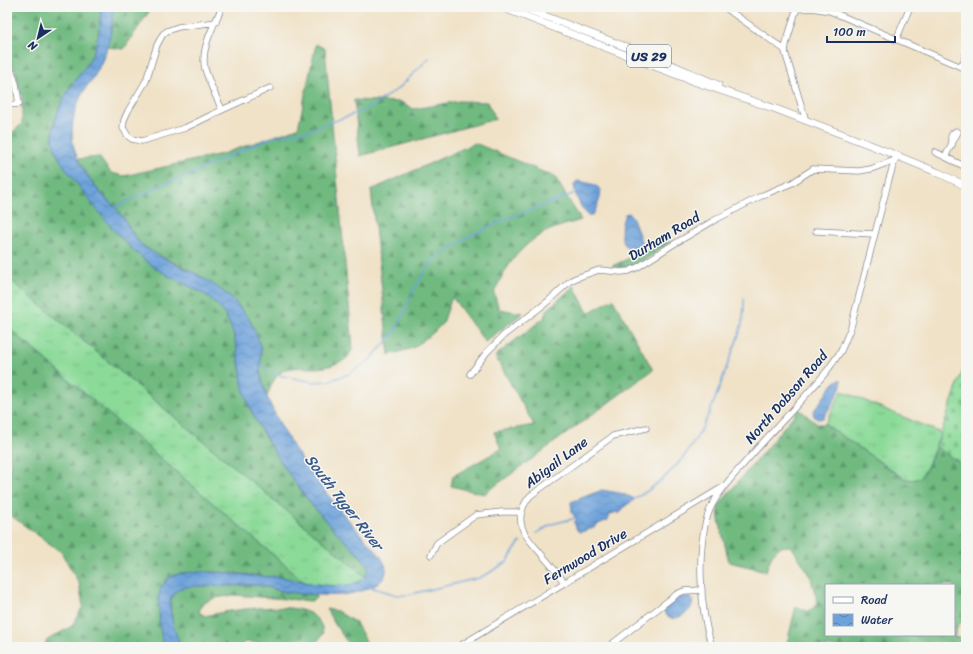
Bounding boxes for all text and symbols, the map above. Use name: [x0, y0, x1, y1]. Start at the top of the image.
north arrow: [18, 18, 58, 58]
scale bar: [827, 18, 895, 44]
text: 100 m: [833, 21, 866, 43]
text: N: [24, 36, 42, 56]
road number: US 29: [627, 45, 671, 67]
street label: Durham Road: [623, 204, 706, 268]
street label: North Dobson Road: [738, 344, 835, 450]
street label: Abigail Lane: [518, 430, 594, 495]
water label: South Tyger River: [298, 448, 392, 558]
street label: Fernwood Drive: [538, 521, 632, 591]
legend: [825, 584, 955, 636]
text: Road: [861, 589, 888, 611]
text: Water: [861, 609, 894, 631]

